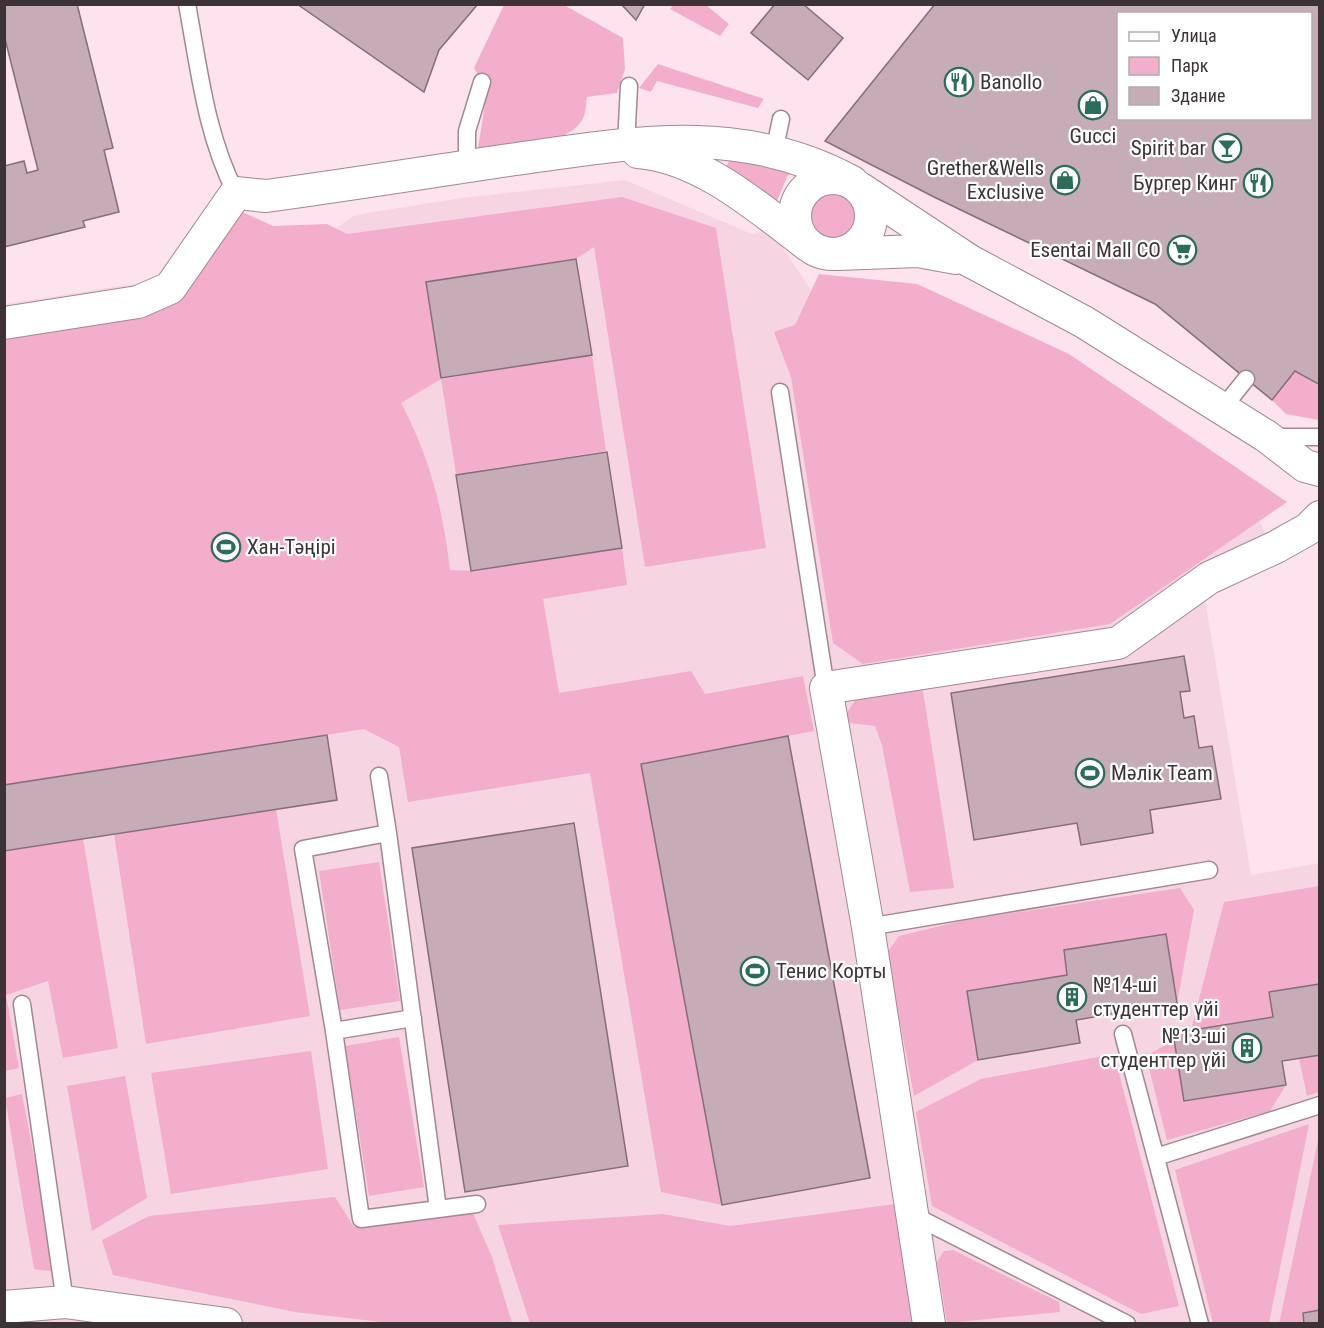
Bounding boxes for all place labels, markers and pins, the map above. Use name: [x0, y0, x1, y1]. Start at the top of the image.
restaurant icon: Banollo: [943, 66, 975, 98]
place label: Banollo: [980, 70, 1042, 94]
shop icon: Gucci: [1077, 89, 1109, 121]
place label: Gucci: [1070, 124, 1116, 148]
bar icon: Spirit bar: [1211, 132, 1243, 164]
place label: Spirit bar: [1131, 136, 1206, 160]
place label: Grether&Wells Exclusive: [927, 156, 1044, 204]
shop icon: Grether&Wells Exclusive: [1049, 164, 1081, 196]
restaurant icon: Бургер Кинг: [1242, 167, 1274, 199]
place label: Бургер Кинг: [1133, 171, 1237, 195]
supermarket icon: Esentai Mall СО: [1166, 234, 1198, 266]
place label: Esentai Mall СО: [1030, 238, 1161, 262]
sports icon: Хан-Тәңірі: [210, 531, 242, 563]
place label: Хан-Тәңірі: [247, 535, 336, 559]
sports icon: Мәлік Team: [1074, 757, 1106, 789]
place label: Мәлік Team: [1111, 761, 1213, 785]
sports icon: Тенис Корты: [739, 955, 771, 987]
place label: Тенис Корты: [776, 959, 886, 983]
place label: №14-ші студенттер үйі: [1093, 973, 1219, 1021]
building icon: №14-ші студенттер үйі: [1056, 981, 1088, 1013]
place label: №13-ші студенттер үйі: [1100, 1024, 1226, 1072]
building icon: №13-ші студенттер үйі: [1231, 1032, 1263, 1064]

